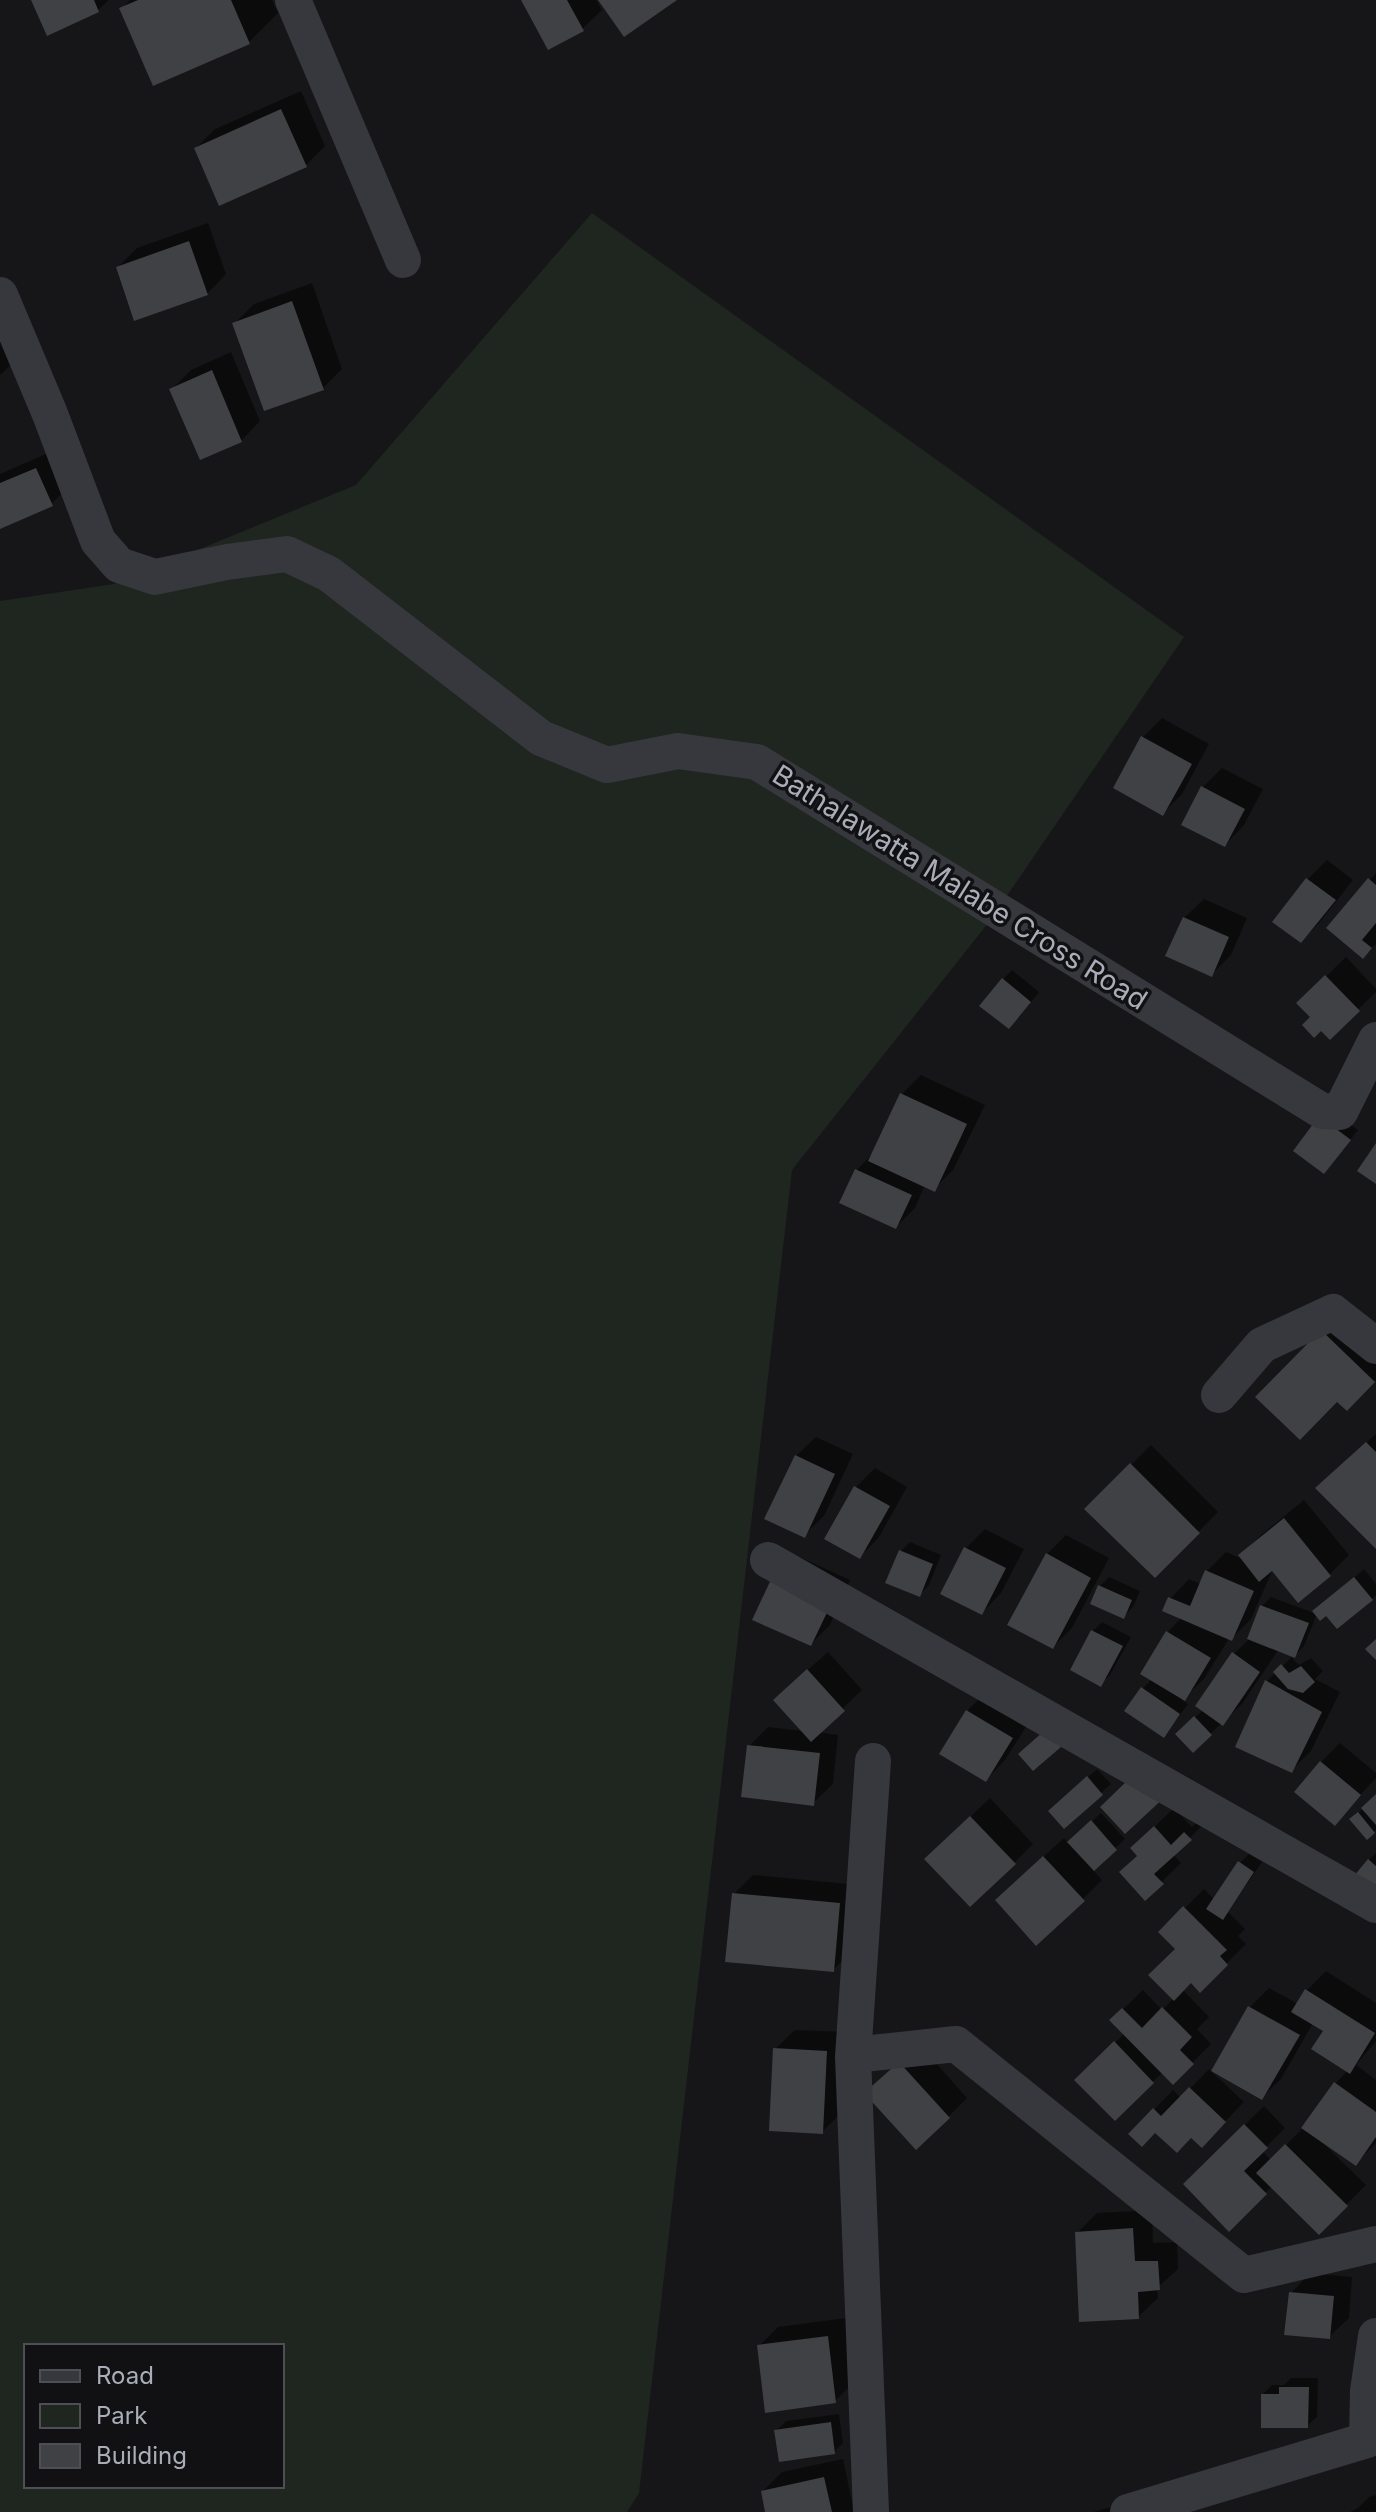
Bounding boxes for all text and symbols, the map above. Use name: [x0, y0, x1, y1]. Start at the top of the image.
street label: Bathalawatta Malabe Cross Road: [766, 757, 1154, 1017]
legend: [24, 2344, 284, 2488]
text: Road: [96, 2361, 154, 2390]
text: Park: [96, 2401, 147, 2430]
text: Building: [96, 2441, 187, 2470]

